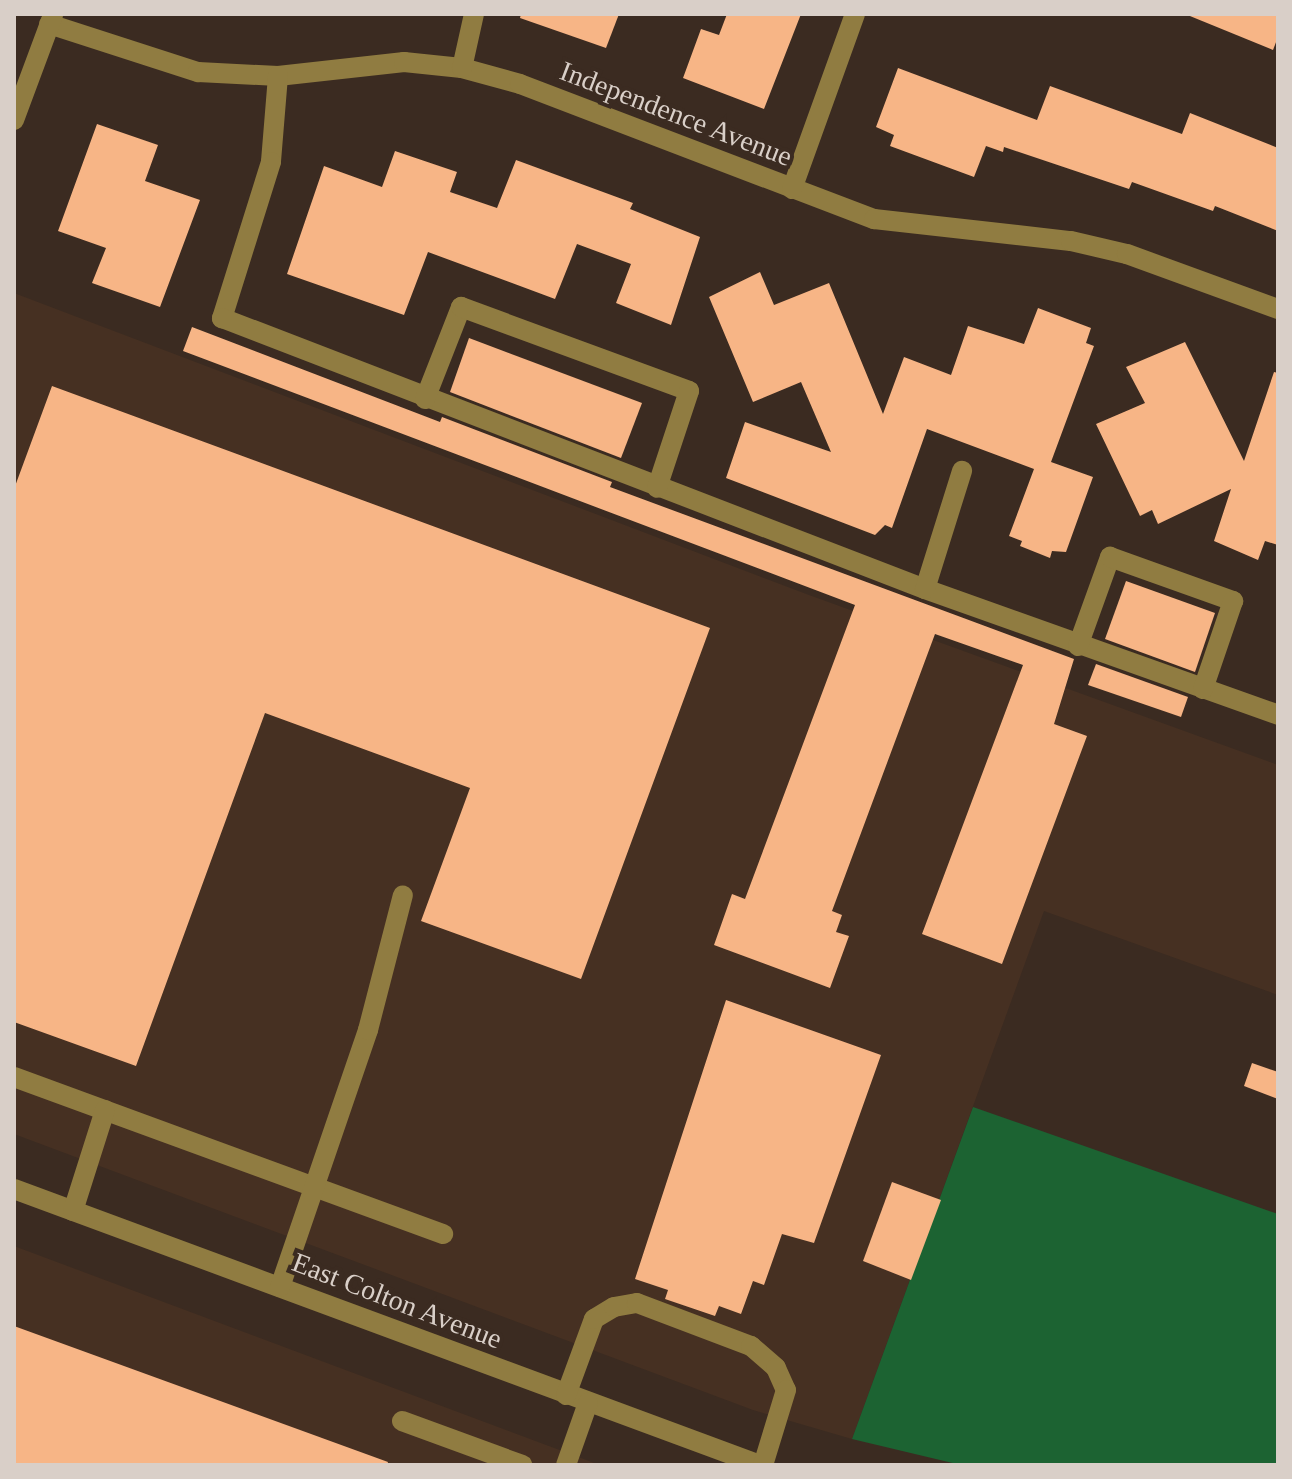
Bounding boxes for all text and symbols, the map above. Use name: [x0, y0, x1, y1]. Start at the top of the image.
street label: Independence Avenue: [554, 54, 798, 174]
street label: East Colton Avenue: [287, 1245, 507, 1357]

